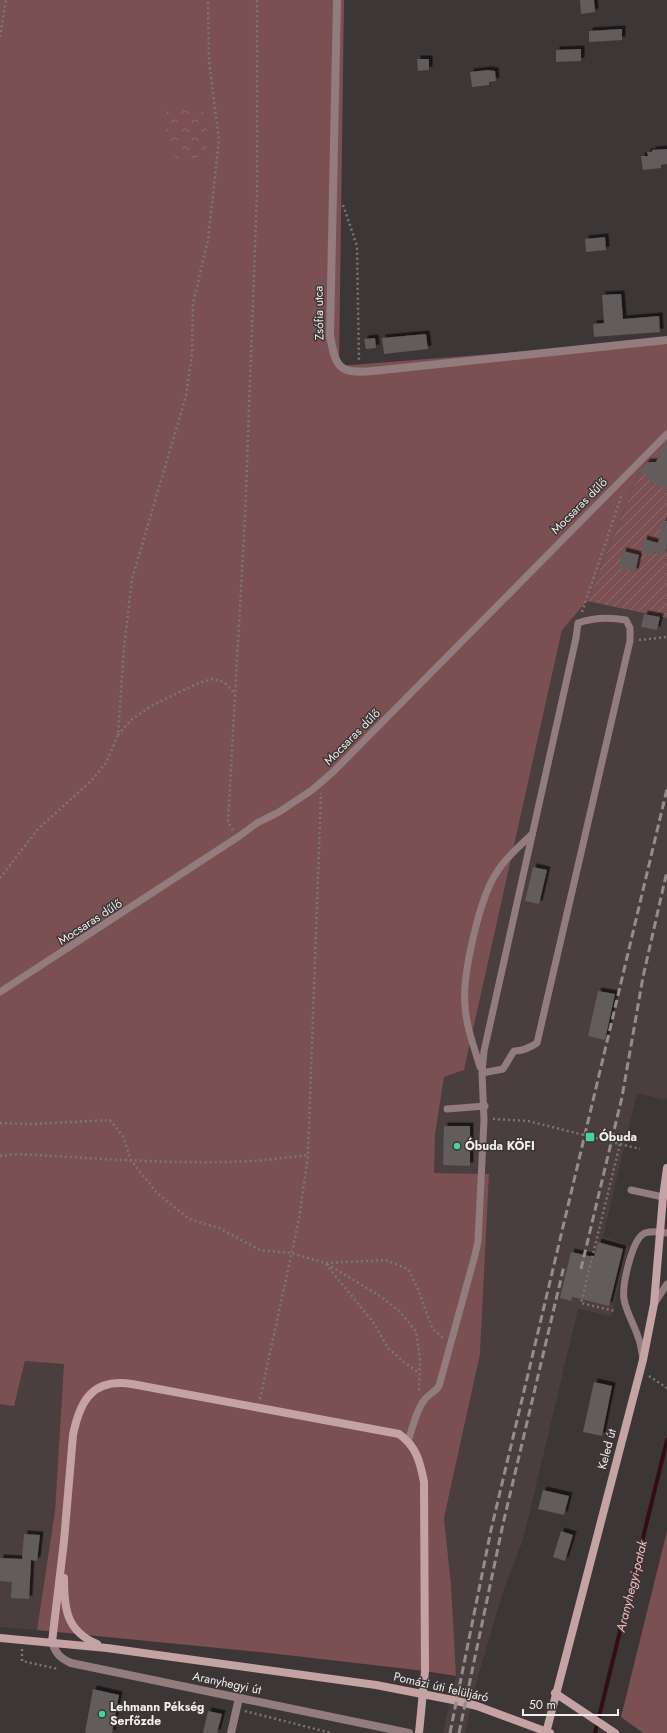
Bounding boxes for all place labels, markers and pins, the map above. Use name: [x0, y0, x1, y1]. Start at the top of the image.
place label: Óbuda: [599, 1128, 637, 1146]
marker: Óbuda: [584, 1131, 596, 1143]
place label: Óbuda KÖFI: [465, 1137, 535, 1155]
marker: Óbuda KÖFI: [452, 1141, 462, 1151]
place label: Lehmann Pékség Serfőzde: [110, 1698, 204, 1730]
marker: Lehmann Pékség Serfőzde: [97, 1709, 107, 1719]

